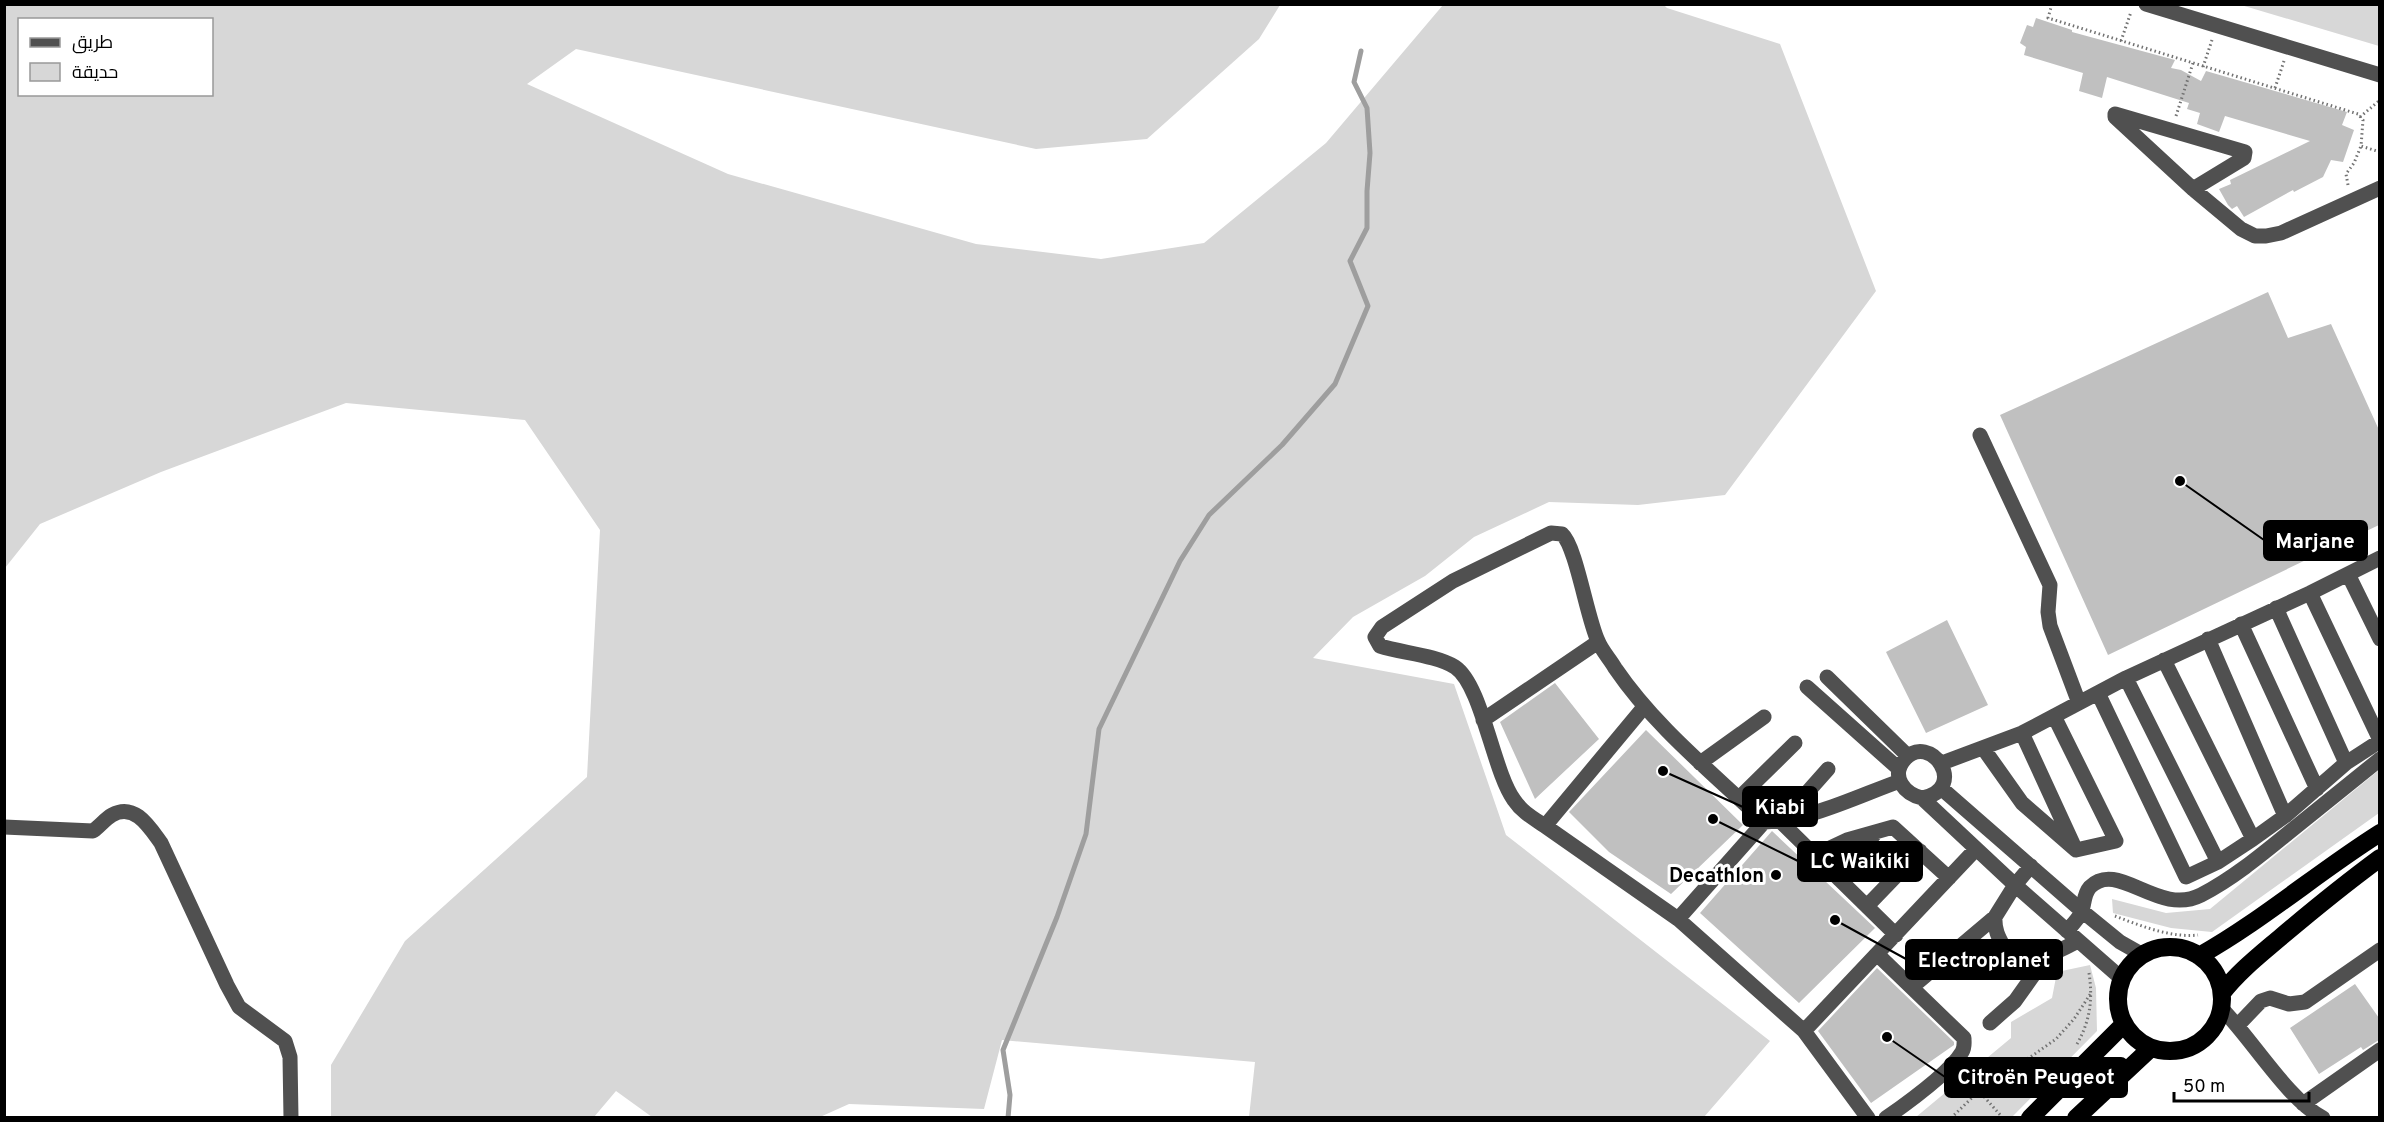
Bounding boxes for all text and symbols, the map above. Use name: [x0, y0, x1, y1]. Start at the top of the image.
legend: [18, 18, 213, 96]
text: طريق: [72, 32, 113, 55]
text: حديقة: [72, 62, 118, 85]
callout: Marjane: [2264, 521, 2367, 560]
text: Marjane: [2275, 529, 2355, 556]
callout: Kiabi: [1743, 787, 1817, 826]
text: Kiabi: [1755, 795, 1805, 822]
callout: LC Waikiki: [1798, 842, 1922, 881]
text: LC Waikiki: [1810, 849, 1910, 876]
place label: Decathlon: [1669, 864, 1764, 890]
marker: Decathlon: [1769, 868, 1783, 882]
callout: Electroplanet: [1906, 940, 2062, 979]
text: Electroplanet: [1918, 948, 2050, 975]
callout: Citroën Peugeot: [1945, 1058, 2127, 1097]
text: Citroën Peugeot: [1957, 1065, 2115, 1092]
scale bar: [2174, 1065, 2309, 1103]
text: 50 m: [2183, 1076, 2225, 1099]

